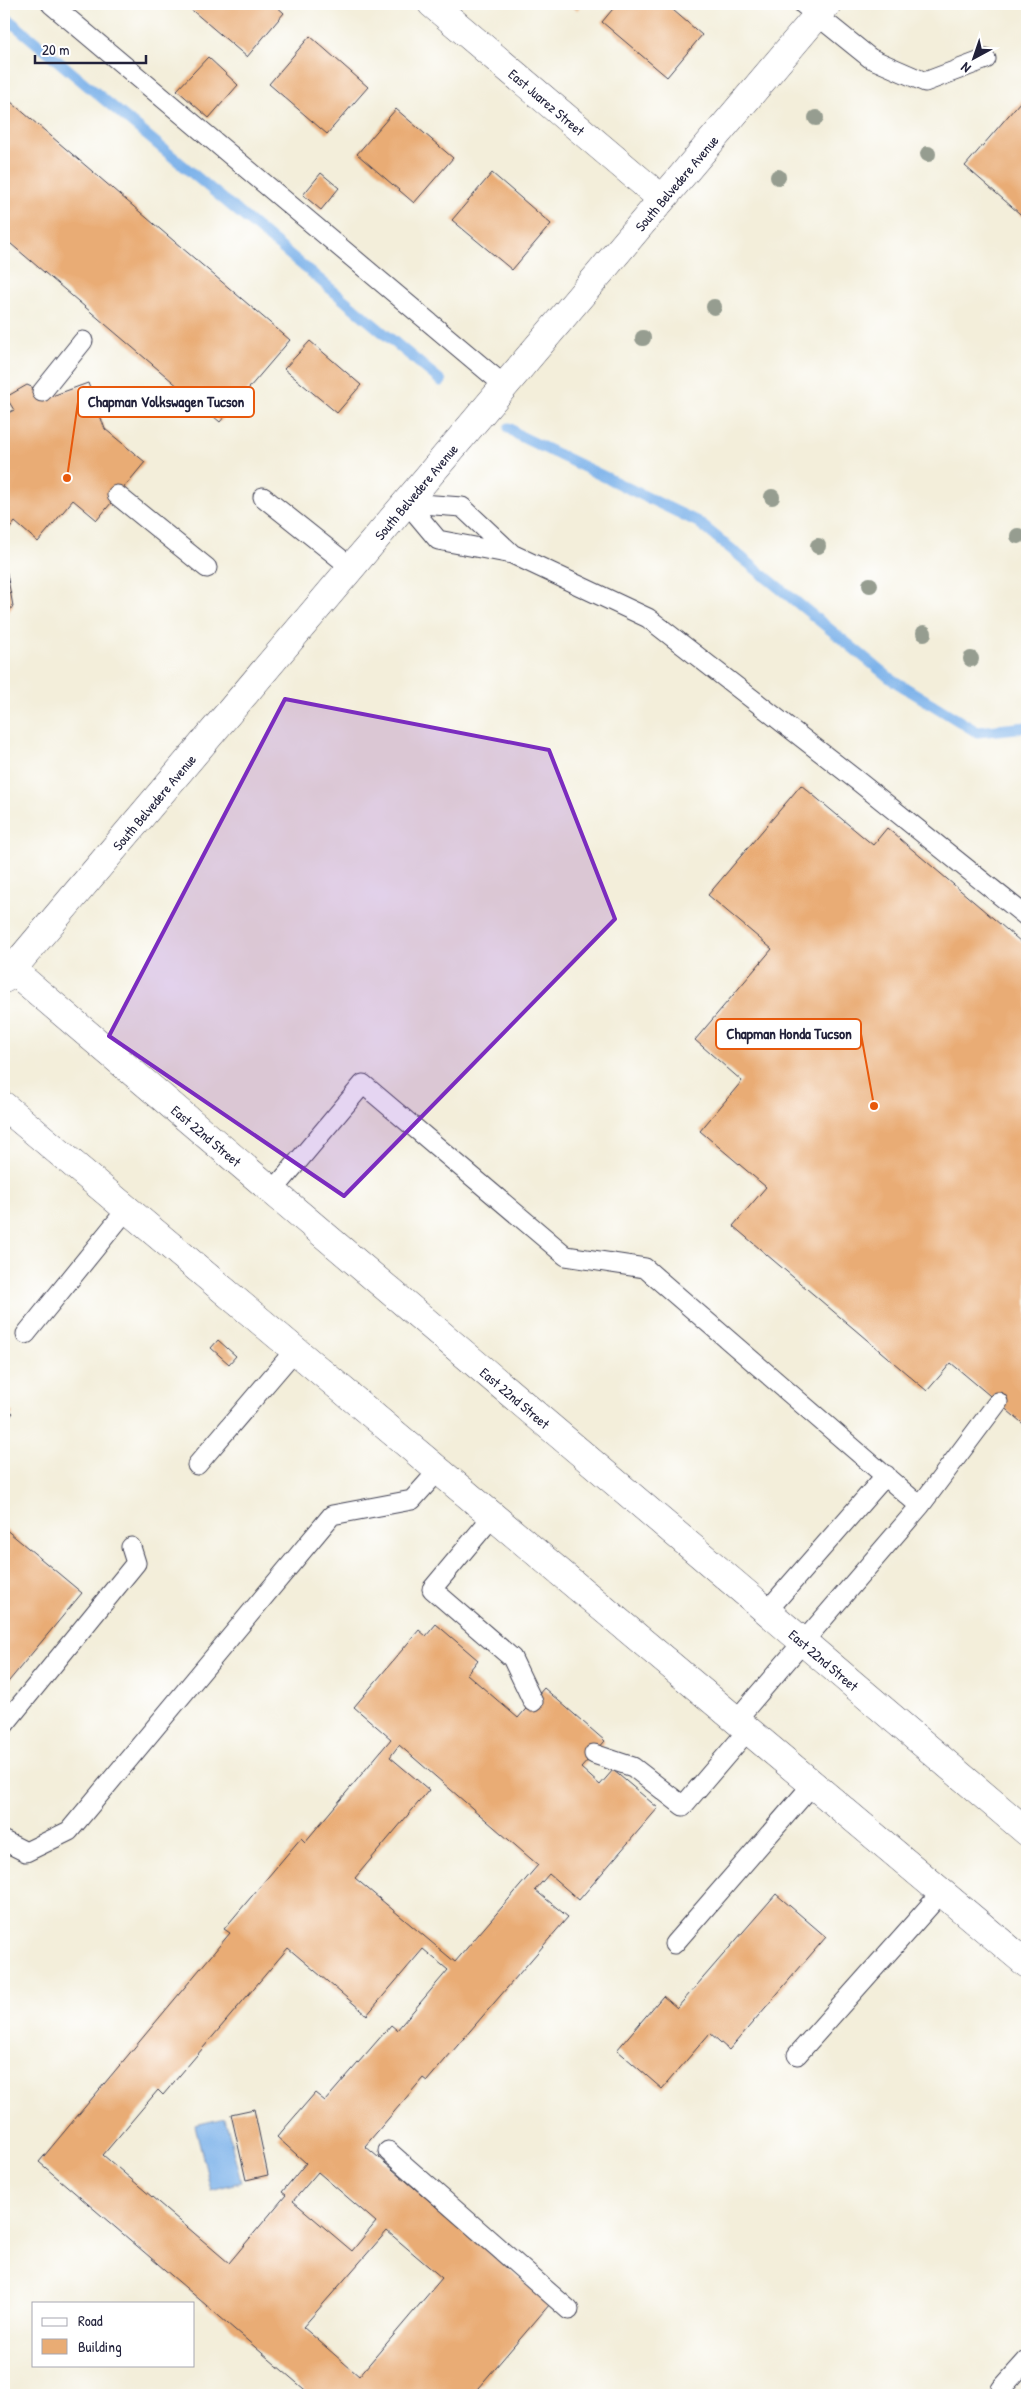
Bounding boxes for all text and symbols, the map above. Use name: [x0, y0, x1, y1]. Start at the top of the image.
scale bar: [35, 32, 146, 64]
north arrow: [948, 32, 998, 82]
text: 20 m: [42, 39, 69, 60]
text: N: [956, 58, 974, 78]
street label: East Juarez Street: [505, 64, 589, 139]
street label: South Belvedere Avenue: [630, 130, 722, 235]
callout: Chapman Volkswagen Tucson: [78, 387, 254, 417]
text: Chapman Volkswagen Tucson: [88, 391, 245, 413]
street label: South Belvedere Avenue: [370, 439, 462, 543]
street label: South Belvedere Avenue: [108, 749, 200, 854]
callout: Chapman Honda Tucson: [716, 1019, 861, 1049]
text: Chapman Honda Tucson: [726, 1023, 852, 1045]
street label: East 22nd Street: [168, 1100, 246, 1170]
street label: East 22nd Street: [476, 1362, 554, 1433]
street label: East 22nd Street: [785, 1625, 863, 1695]
legend: [32, 2302, 195, 2366]
text: Road: [78, 2310, 103, 2331]
text: Building: [78, 2336, 122, 2357]

